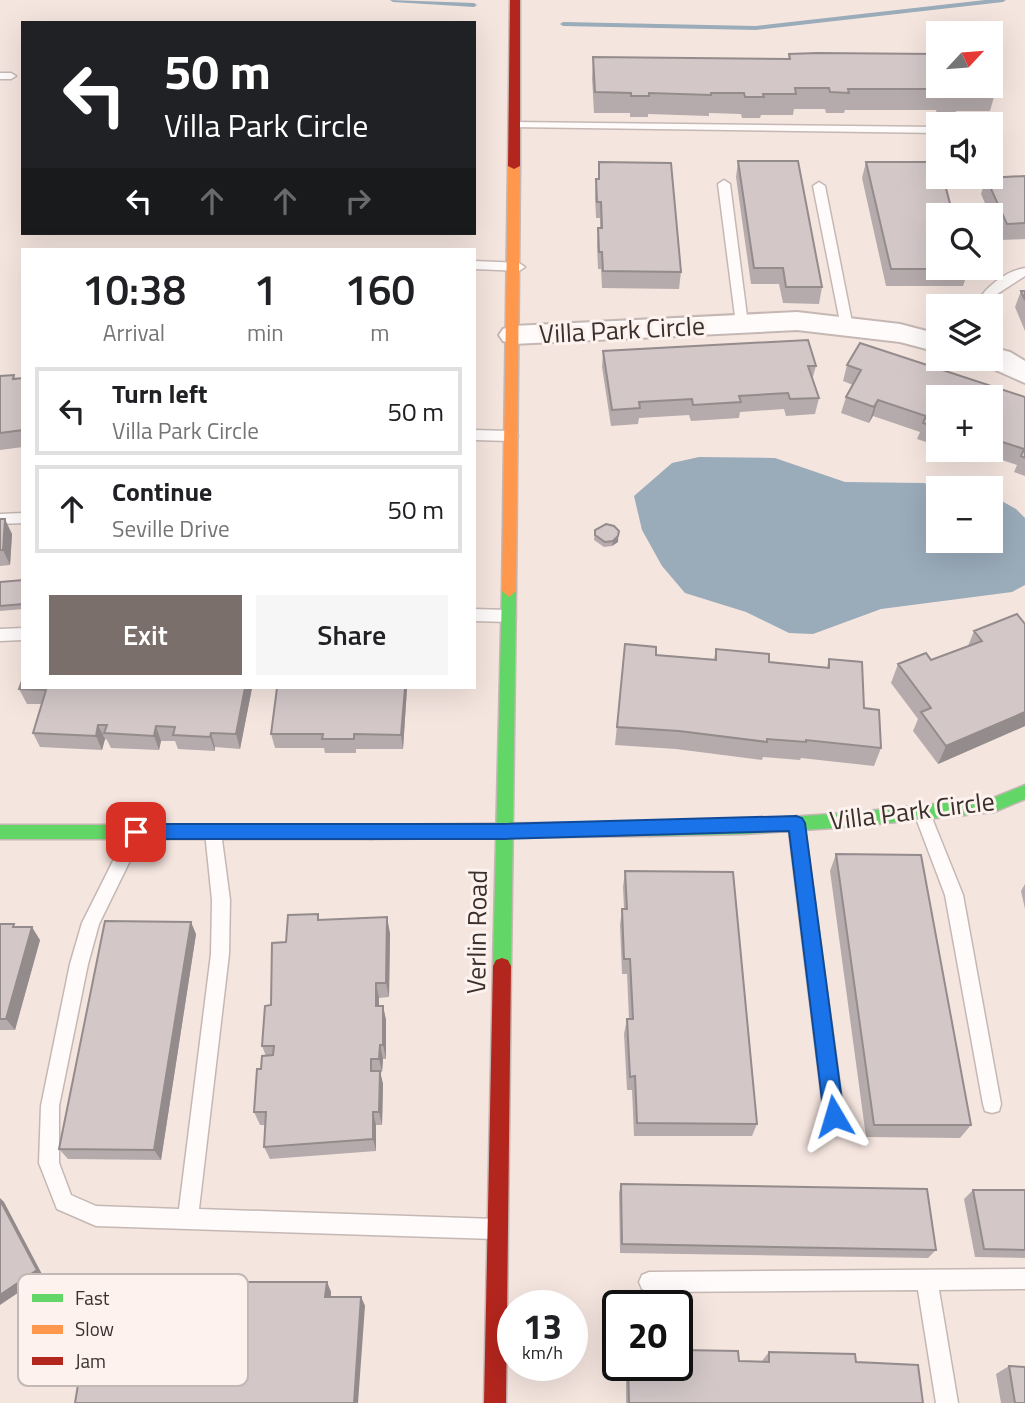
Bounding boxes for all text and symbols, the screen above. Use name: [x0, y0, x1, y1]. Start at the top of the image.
north arrow: [926, 21, 1003, 98]
map controls: [926, 21, 1003, 553]
text: 50 m: [164, 33, 271, 108]
icon: left: [49, 49, 140, 140]
text: Villa Park Circle: [164, 101, 368, 149]
button: sound: [926, 112, 1003, 189]
icon: left: [120, 182, 158, 220]
icon: ahead: [193, 182, 231, 220]
icon: ahead: [266, 182, 304, 220]
icon: right: [339, 182, 377, 220]
button: search: [926, 203, 1003, 280]
text: 10:38: [82, 257, 186, 321]
text: 1: [254, 257, 277, 321]
text: 160: [345, 257, 415, 321]
button: layers: [926, 294, 1003, 371]
street label: Villa Park Circle: [538, 306, 706, 353]
text: Arrival: [103, 315, 165, 350]
text: min: [247, 315, 284, 350]
text: m: [370, 315, 389, 350]
text: Turn left: [112, 374, 207, 413]
button: +: [926, 385, 1003, 462]
icon: left: [53, 392, 91, 430]
text: 50 m: [387, 392, 444, 431]
text: Villa Park Circle: [112, 413, 259, 448]
text: Continue: [112, 472, 212, 511]
button: −: [926, 476, 1003, 553]
icon: ahead: [53, 490, 91, 528]
text: 50 m: [387, 490, 444, 529]
text: Seville Drive: [112, 511, 230, 546]
button: Exit: [49, 595, 242, 675]
button: Share: [256, 595, 448, 675]
street label: Villa Park Circle: [827, 781, 997, 840]
pin: [106, 802, 166, 862]
icon: arrive: [117, 813, 155, 851]
street label: Verlin Road: [456, 870, 497, 994]
position arrow: [797, 1079, 871, 1153]
legend: [18, 1274, 248, 1386]
text: Fast: [75, 1283, 110, 1312]
speed limit sign: 20: [602, 1290, 693, 1381]
text: 13: [523, 1299, 562, 1353]
text: Slow: [75, 1314, 114, 1343]
text: km/h: [522, 1339, 563, 1366]
text: Jam: [75, 1346, 106, 1375]

